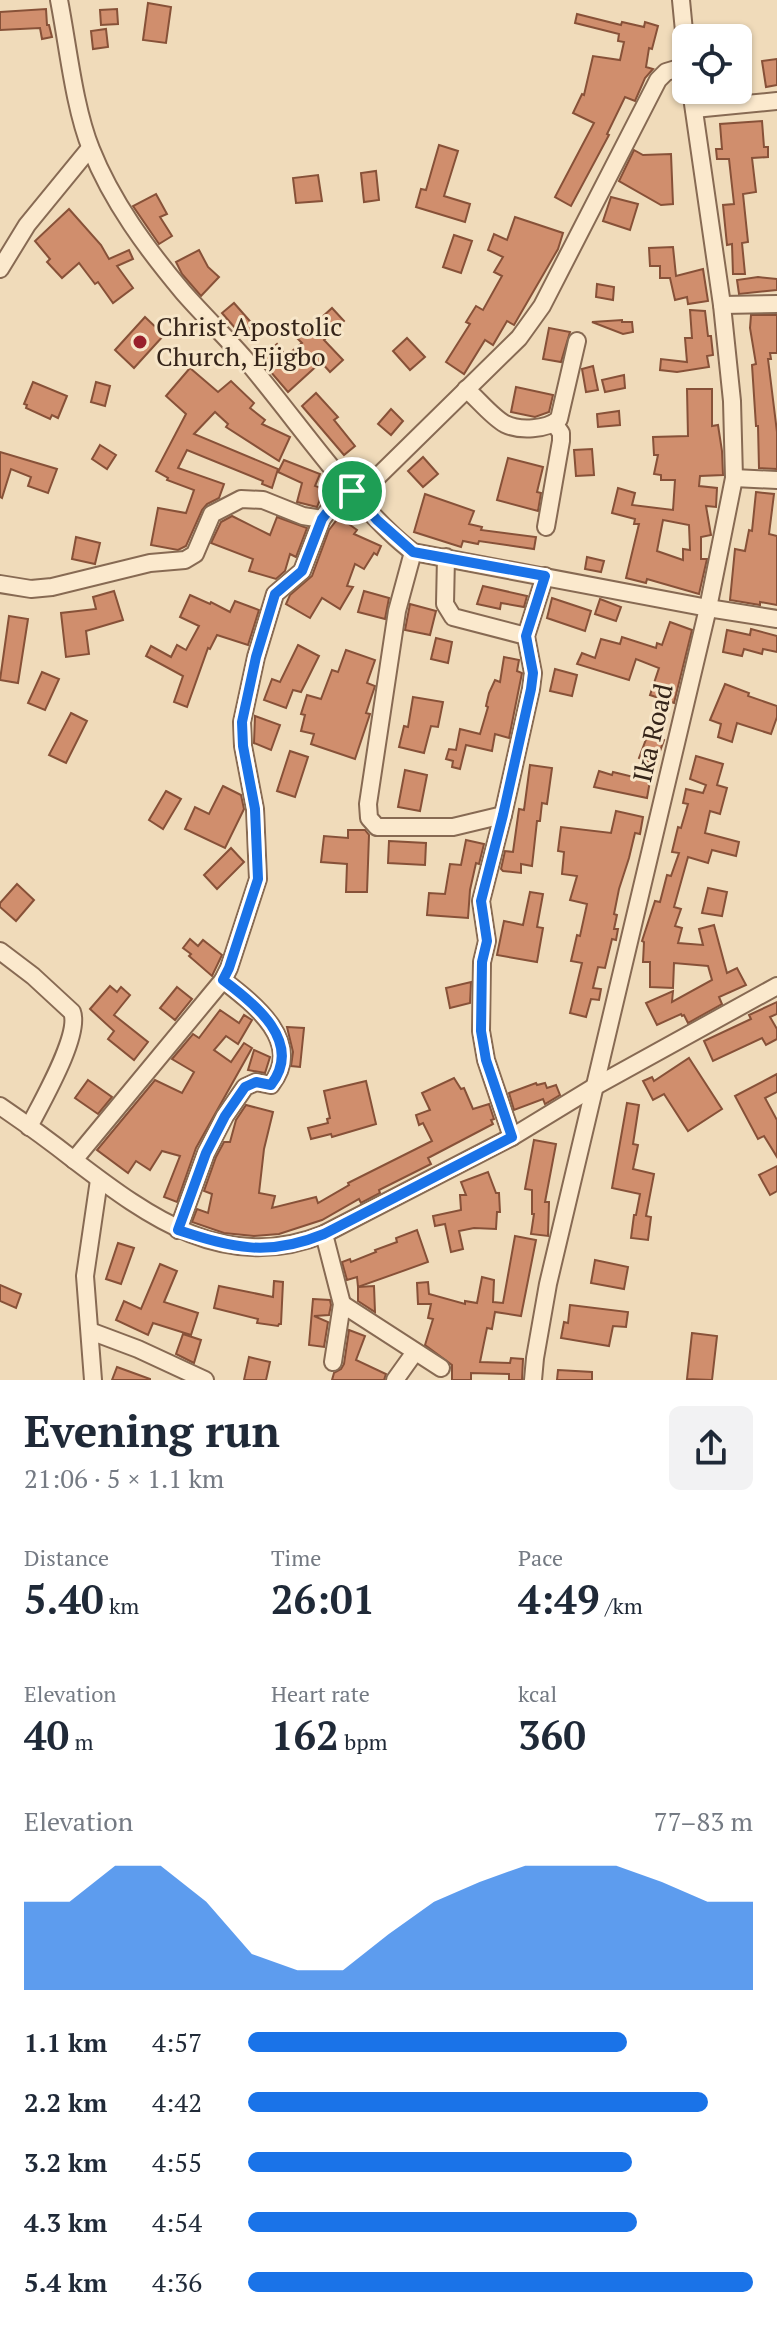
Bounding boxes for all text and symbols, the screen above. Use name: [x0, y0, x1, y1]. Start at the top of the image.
map controls: [672, 24, 752, 104]
button: locate: [672, 24, 752, 104]
place label: Christ Apostolic Church, Ejigbo: [156, 309, 342, 373]
marker: Christ Apostolic Church, Ejigbo: [131, 333, 149, 351]
pin: [318, 457, 386, 525]
icon: arrive: [330, 469, 374, 513]
street label: Ika Road: [624, 680, 680, 785]
text: Evening run: [24, 1401, 280, 1460]
button: share: [669, 1406, 753, 1490]
text: 21:06 · 5 × 1.1 km: [24, 1461, 224, 1495]
text: Distance: [24, 1543, 109, 1572]
text: Time: [271, 1543, 321, 1572]
text: Pace: [518, 1543, 563, 1572]
text: 5.40: [24, 1572, 104, 1625]
text: 26:01: [271, 1572, 375, 1625]
text: 4:49: [518, 1572, 600, 1625]
text: km: [104, 1591, 139, 1620]
text: /km: [600, 1591, 643, 1620]
text: Elevation: [24, 1679, 116, 1708]
text: Heart rate: [271, 1679, 370, 1708]
text: kcal: [518, 1679, 557, 1708]
text: 40: [24, 1708, 69, 1761]
text: 162: [271, 1708, 339, 1761]
text: 360: [518, 1708, 586, 1761]
text: m: [69, 1727, 94, 1756]
text: bpm: [339, 1727, 388, 1756]
text: Elevation: [24, 1804, 133, 1838]
text: 77–83 m: [654, 1804, 753, 1838]
text: 1.1 km: [24, 2025, 107, 2059]
text: 4:57: [152, 2025, 202, 2059]
text: 2.2 km: [24, 2085, 107, 2119]
text: 4:42: [152, 2085, 202, 2119]
text: 3.2 km: [24, 2145, 107, 2179]
text: 4:55: [152, 2145, 202, 2179]
text: 4.3 km: [24, 2205, 107, 2239]
text: 4:54: [152, 2205, 202, 2239]
text: 5.4 km: [24, 2265, 107, 2299]
text: 4:36: [152, 2265, 202, 2299]

